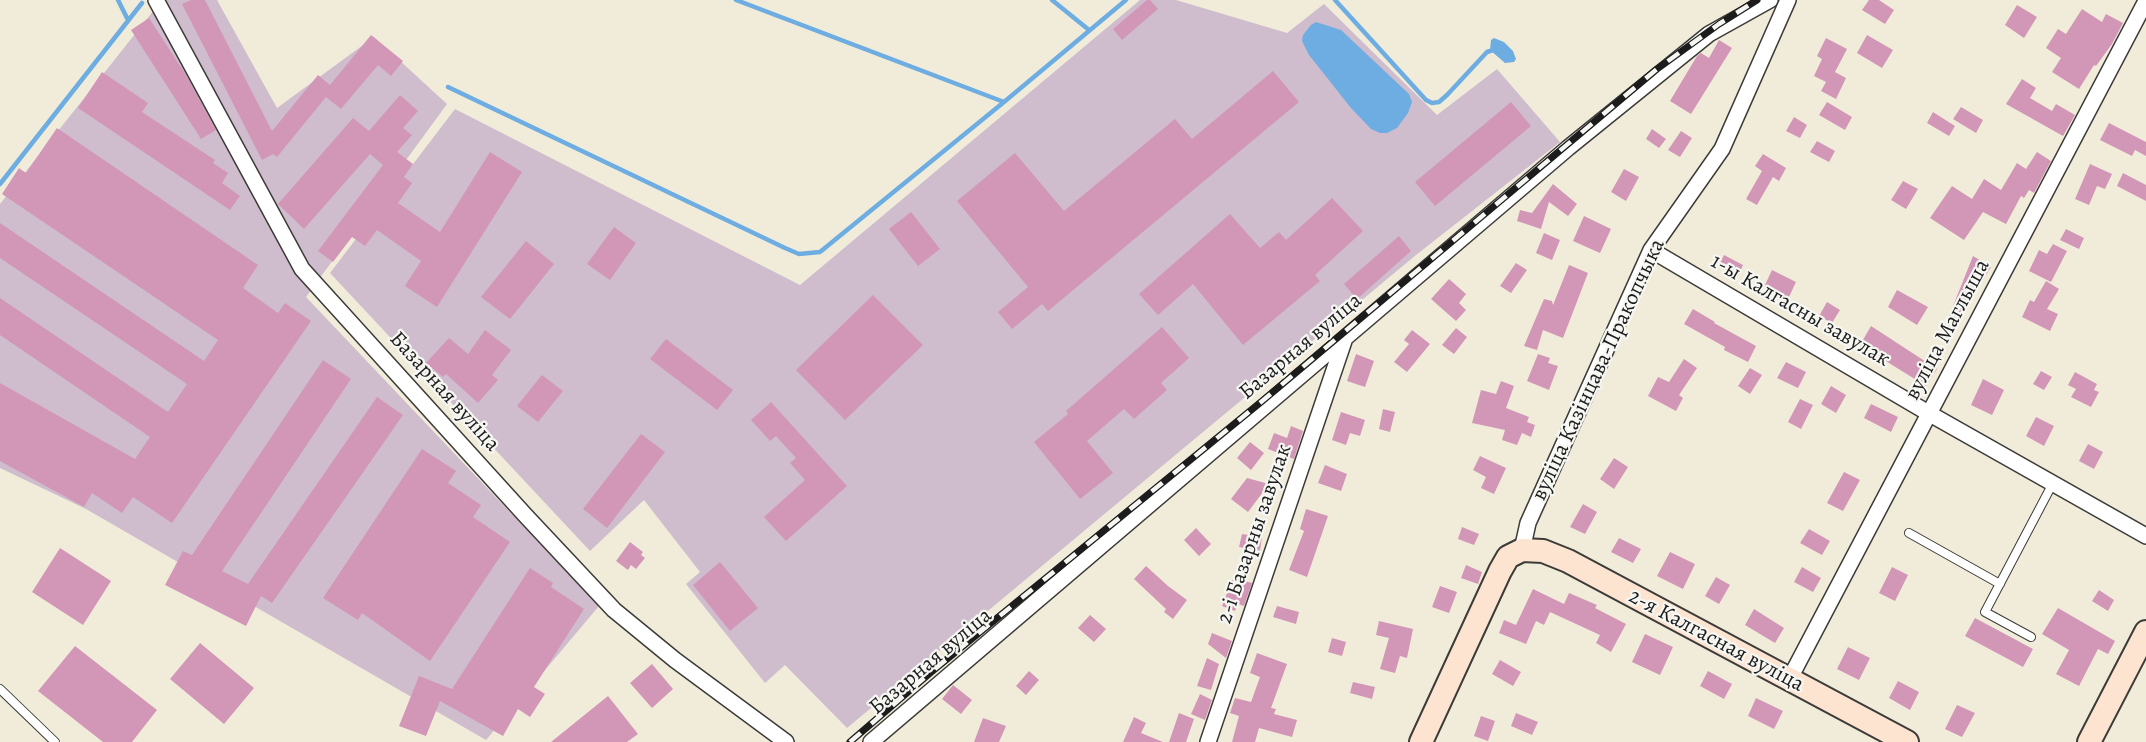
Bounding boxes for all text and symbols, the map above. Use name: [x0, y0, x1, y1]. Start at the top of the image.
street label: вуліца Казінцава-Пракопчыка: [1527, 235, 1671, 505]
street label: 1-ы Калгасны завулак: [1706, 249, 1894, 373]
street label: вуліца Маглыша: [1900, 255, 1996, 405]
street label: Базарная вуліца: [1234, 288, 1368, 406]
street label: Базарная вуліца: [383, 327, 505, 457]
street label: 2-і Базарны завулак: [1212, 441, 1298, 627]
street label: 2-я Калгасная вуліца: [1624, 584, 1808, 698]
street label: Базарная вуліца: [864, 603, 998, 721]

